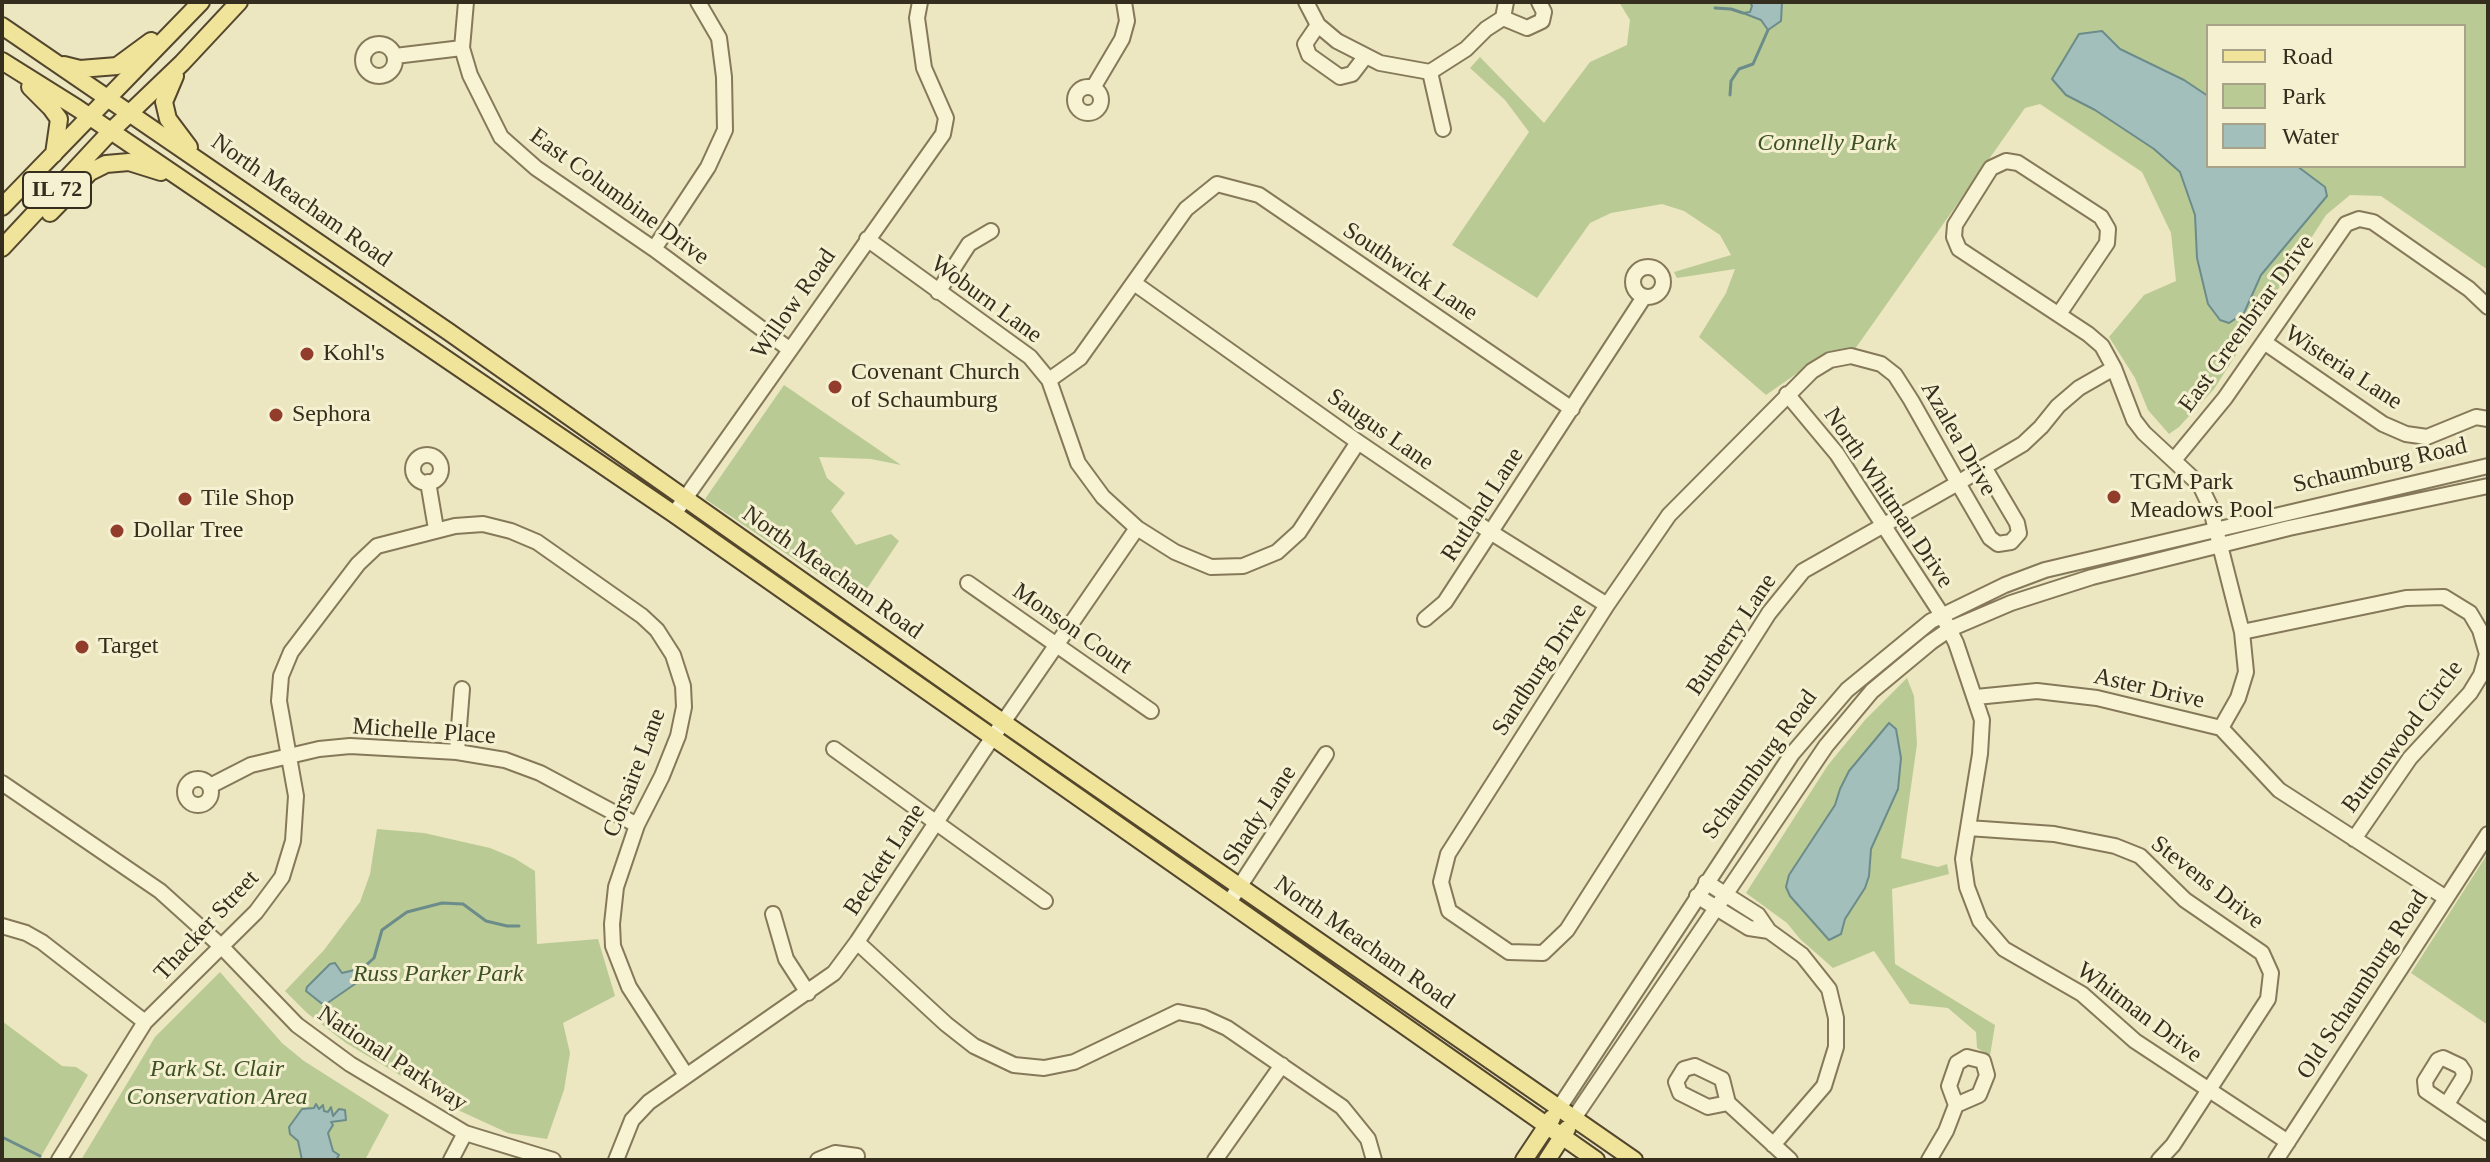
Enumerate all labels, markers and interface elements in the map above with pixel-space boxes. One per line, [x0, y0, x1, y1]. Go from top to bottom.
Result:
legend [2206, 24, 2466, 168]
text: Road [2282, 43, 2333, 69]
text: Park [2282, 83, 2326, 109]
street label: East Columbine Drive [524, 122, 714, 272]
text: Water [2282, 123, 2339, 149]
street label: North Meacham Road [205, 128, 397, 274]
park label: Connelly Park [1757, 130, 1897, 158]
road number: IL 72 [23, 172, 91, 208]
street label: Southwick Lane [1337, 216, 1483, 328]
street label: East Greenbriar Drive [2173, 230, 2321, 418]
street label: Willow Road [746, 243, 842, 365]
street label: Woburn Lane [925, 250, 1047, 350]
street label: Wisteria Lane [2279, 319, 2407, 417]
place label: Kohl's [323, 340, 385, 368]
marker: Kohl's [298, 345, 316, 363]
place label: Covenant Church of Schaumburg [851, 359, 1020, 415]
street label: Azalea Drive [1914, 377, 2002, 501]
marker: Covenant Church of Schaumburg [826, 378, 844, 396]
street label: Saugus Lane [1321, 383, 1439, 477]
place label: Sephora [292, 401, 371, 429]
street label: North Whitman Drive [1817, 402, 1959, 594]
marker: Sephora [267, 406, 285, 424]
street label: Schaumburg Road [2290, 432, 2470, 500]
street label: Rutland Lane [1436, 443, 1530, 567]
place label: TGM Park Meadows Pool [2130, 469, 2273, 525]
place label: Tile Shop [201, 485, 294, 513]
marker: TGM Park Meadows Pool [2105, 488, 2123, 506]
marker: Tile Shop [176, 490, 194, 508]
street label: North Meacham Road [736, 500, 928, 646]
place label: Dollar Tree [133, 517, 243, 545]
marker: Dollar Tree [108, 522, 126, 540]
street label: Burberry Lane [1681, 569, 1783, 701]
street label: Monson Court [1007, 577, 1137, 681]
street label: Sandburg Drive [1486, 598, 1594, 742]
place label: Target [98, 633, 159, 661]
marker: Target [73, 638, 91, 656]
street label: Buttonwood Circle [2336, 655, 2470, 819]
street label: Aster Drive [2091, 662, 2207, 716]
street label: Schaumburg Road [1696, 685, 1824, 845]
street label: Corsaire Lane [597, 705, 673, 841]
street label: Michelle Place [352, 713, 496, 751]
street label: Shady Lane [1217, 760, 1303, 872]
street label: Beckett Lane [838, 799, 932, 921]
street label: Stevens Drive [2145, 830, 2269, 936]
street label: Thacker Street [149, 865, 265, 987]
street label: North Meacham Road [1268, 870, 1460, 1016]
street label: Old Schaumburg Road [2291, 885, 2435, 1085]
street label: Whitman Drive [2070, 956, 2208, 1070]
park label: Russ Parker Park [353, 961, 523, 989]
street label: National Parkway [312, 1000, 472, 1118]
park label: Park St. Clair Conservation Area [126, 1056, 308, 1112]

